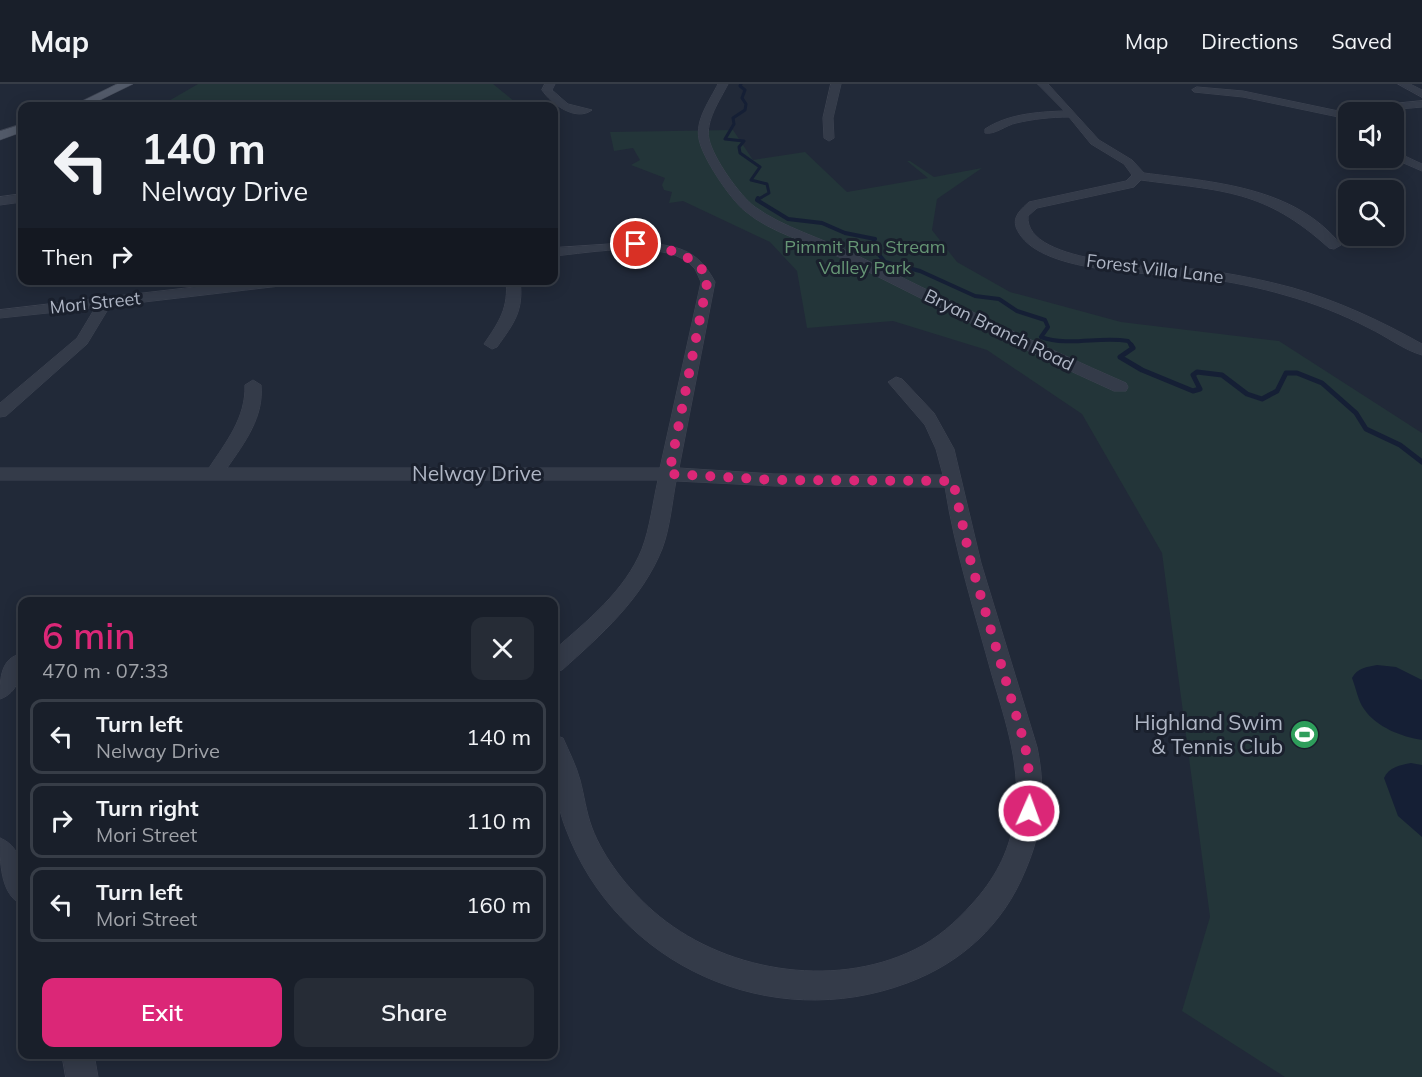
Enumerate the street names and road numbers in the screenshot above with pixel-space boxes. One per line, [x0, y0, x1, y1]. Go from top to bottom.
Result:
street label: Forest Villa Lane [1085, 249, 1225, 288]
street label: Bryan Branch Road [921, 283, 1078, 376]
street label: Mori Street [48, 286, 141, 319]
street label: Nelway Drive [412, 460, 542, 486]

